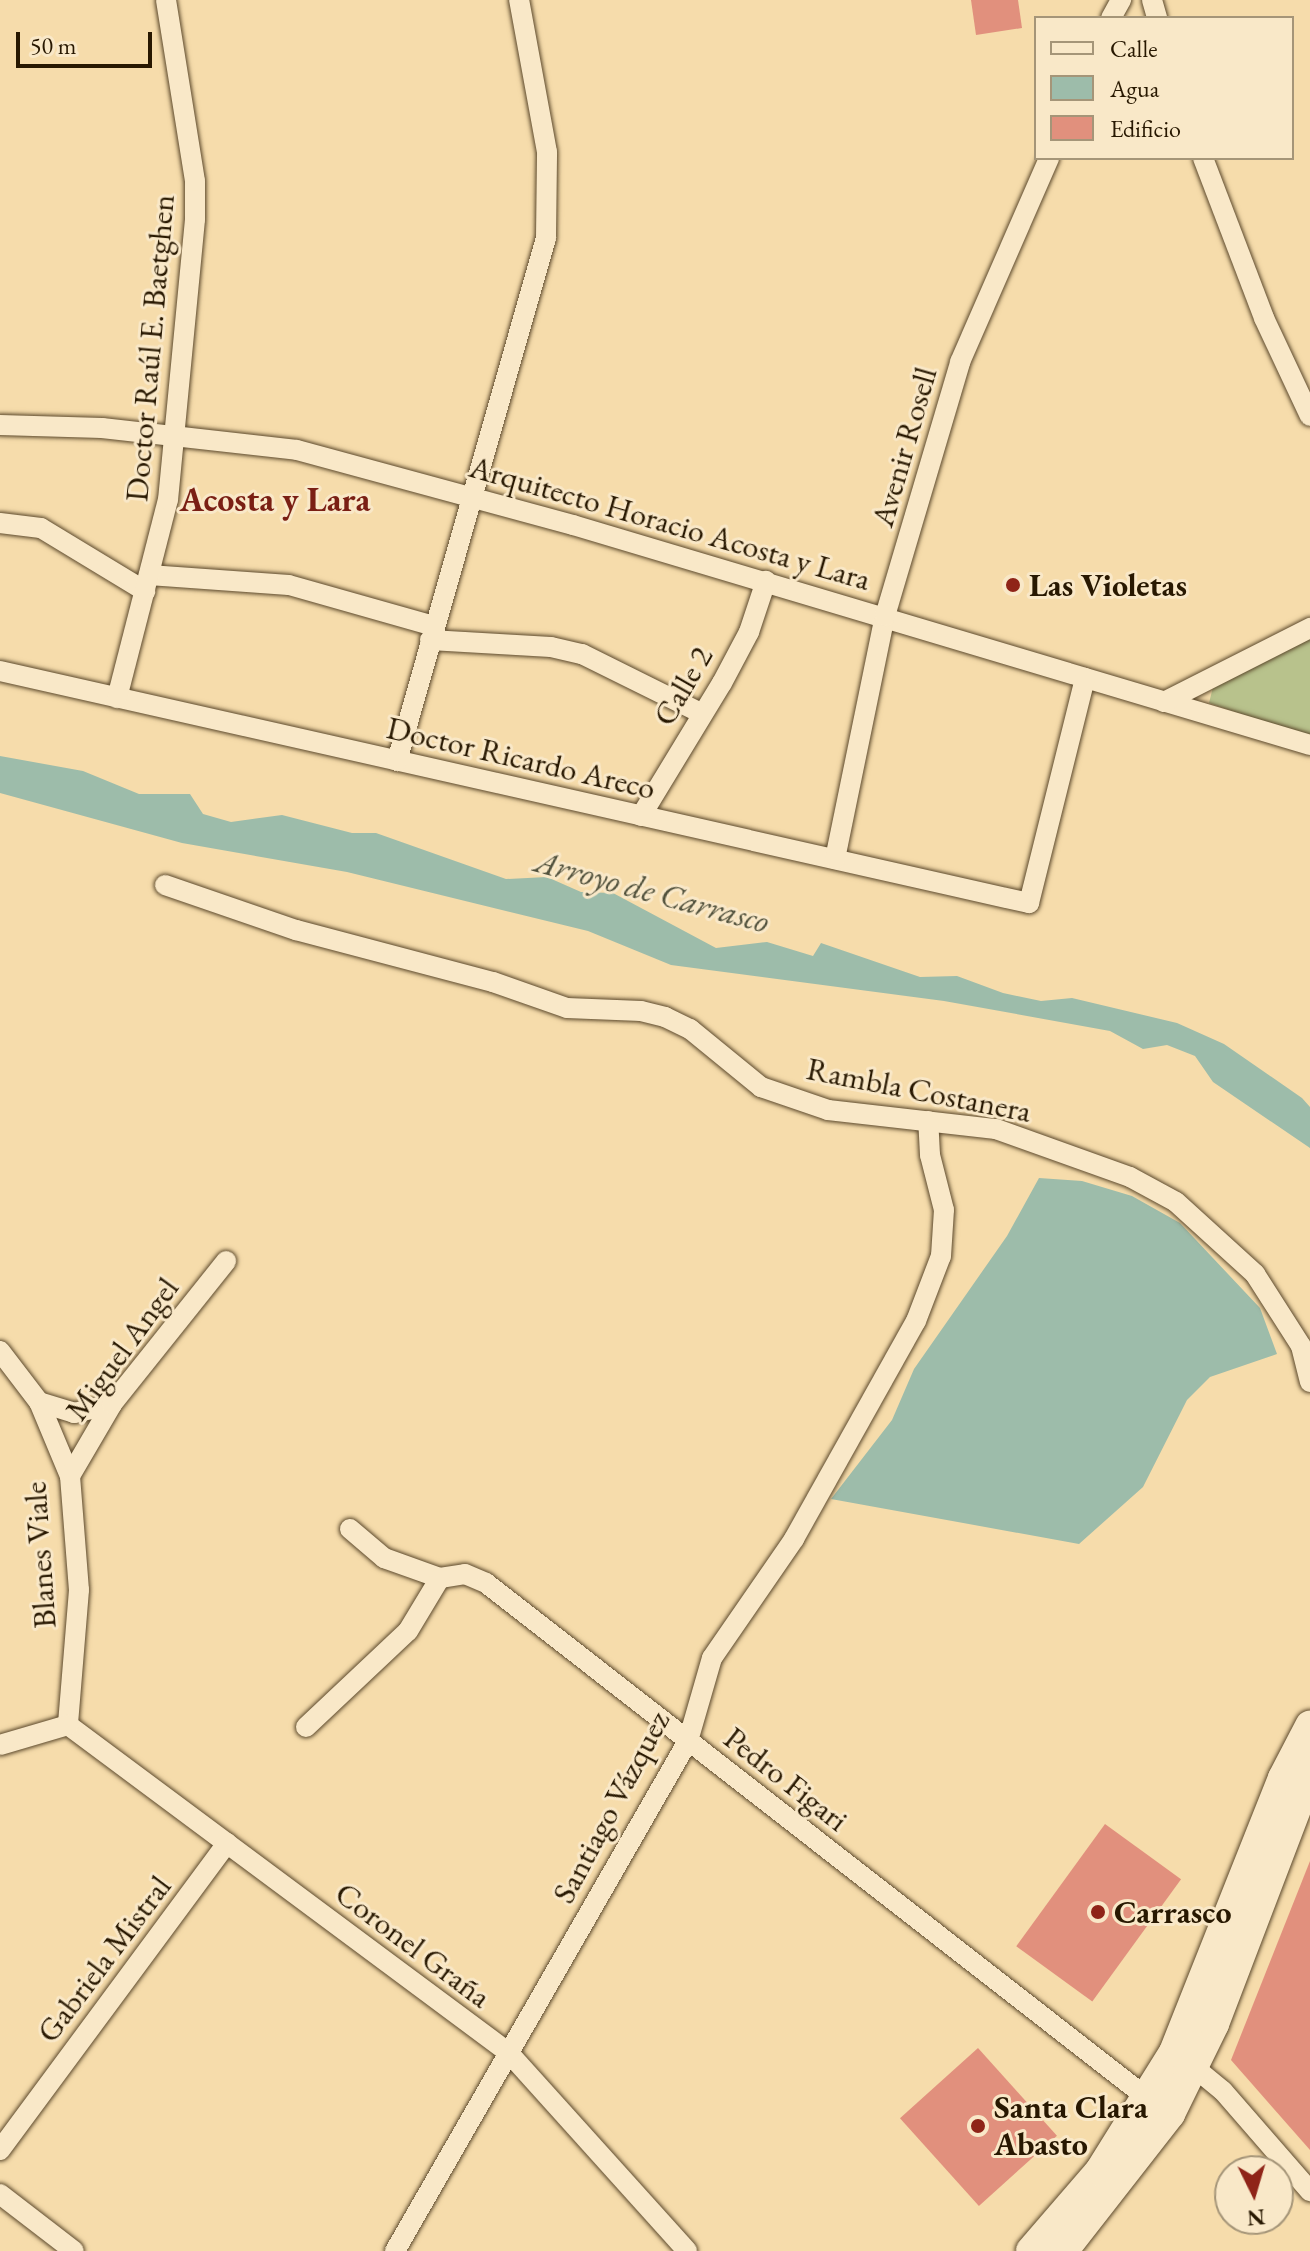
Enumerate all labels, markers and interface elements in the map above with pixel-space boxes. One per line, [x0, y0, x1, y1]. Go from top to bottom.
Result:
scale bar [20, 16, 156, 66]
legend [1034, 16, 1294, 160]
text: 50 m [30, 30, 77, 61]
text: Calle [1110, 33, 1158, 64]
text: Agua [1110, 73, 1159, 104]
text: Edificio [1110, 113, 1181, 144]
street label: Doctor Raúl E. Baetghen [117, 193, 183, 503]
street label: Avenir Rosell [863, 363, 945, 531]
street label: Arquitecto Horacio Acosta y Lara [465, 447, 875, 599]
district label: Acosta y Lara [179, 480, 371, 520]
place label: Las Violetas [1029, 566, 1187, 604]
marker: Las Violetas [1004, 576, 1022, 594]
street label: Calle 2 [645, 640, 721, 732]
street label: Doctor Ricardo Areco [383, 708, 659, 808]
water label: Arroyo de Carrasco [530, 840, 774, 942]
street label: Rambla Costanera [803, 1049, 1035, 1131]
street label: Miguel Angel [57, 1270, 187, 1428]
street label: Blanes Viale [16, 1480, 64, 1630]
street label: Santiago Vázquez [544, 1704, 678, 1910]
street label: Pedro Figari [716, 1719, 856, 1839]
street label: Gabriela Mistral [29, 1868, 179, 2050]
street label: Coronel Graña [328, 1874, 498, 2016]
place label: Carrasco [1114, 1893, 1231, 1931]
marker: Carrasco [1089, 1903, 1107, 1921]
place label: Santa Clara Abasto [994, 2089, 1148, 2164]
marker: Santa Clara Abasto [969, 2117, 987, 2135]
north arrow [1214, 2155, 1294, 2235]
text: N [1246, 2202, 1266, 2233]

